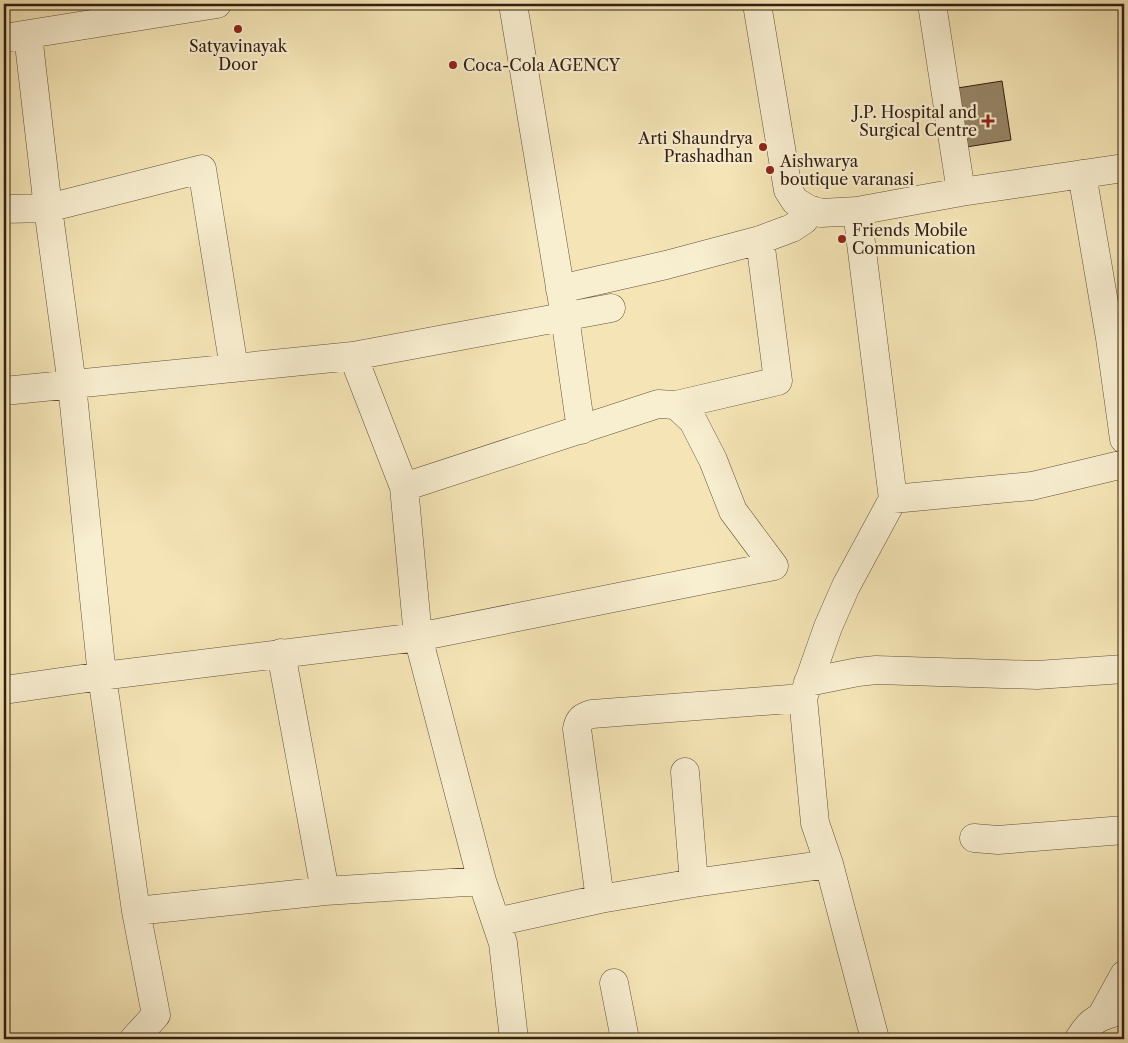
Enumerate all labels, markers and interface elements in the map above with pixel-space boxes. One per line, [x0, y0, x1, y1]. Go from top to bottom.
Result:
marker: Satyavinayak Door [232, 23, 244, 35]
place label: Satyavinayak Door [189, 36, 288, 74]
place label: Coca-Cola AGENCY [463, 55, 621, 75]
marker: Coca-Cola AGENCY [447, 59, 459, 71]
place label: J.P. Hospital and Surgical Centre [850, 102, 977, 140]
marker: J.P. Hospital and Surgical Centre [981, 114, 995, 128]
place label: Arti Shaundrya Prashadhan [637, 128, 754, 166]
marker: Arti Shaundrya Prashadhan [757, 141, 769, 153]
place label: Aishwarya boutique varanasi [779, 151, 914, 189]
marker: Aishwarya boutique varanasi [764, 164, 776, 176]
place label: Friends Mobile Communication [852, 220, 976, 258]
marker: Friends Mobile Communication [836, 233, 848, 245]

